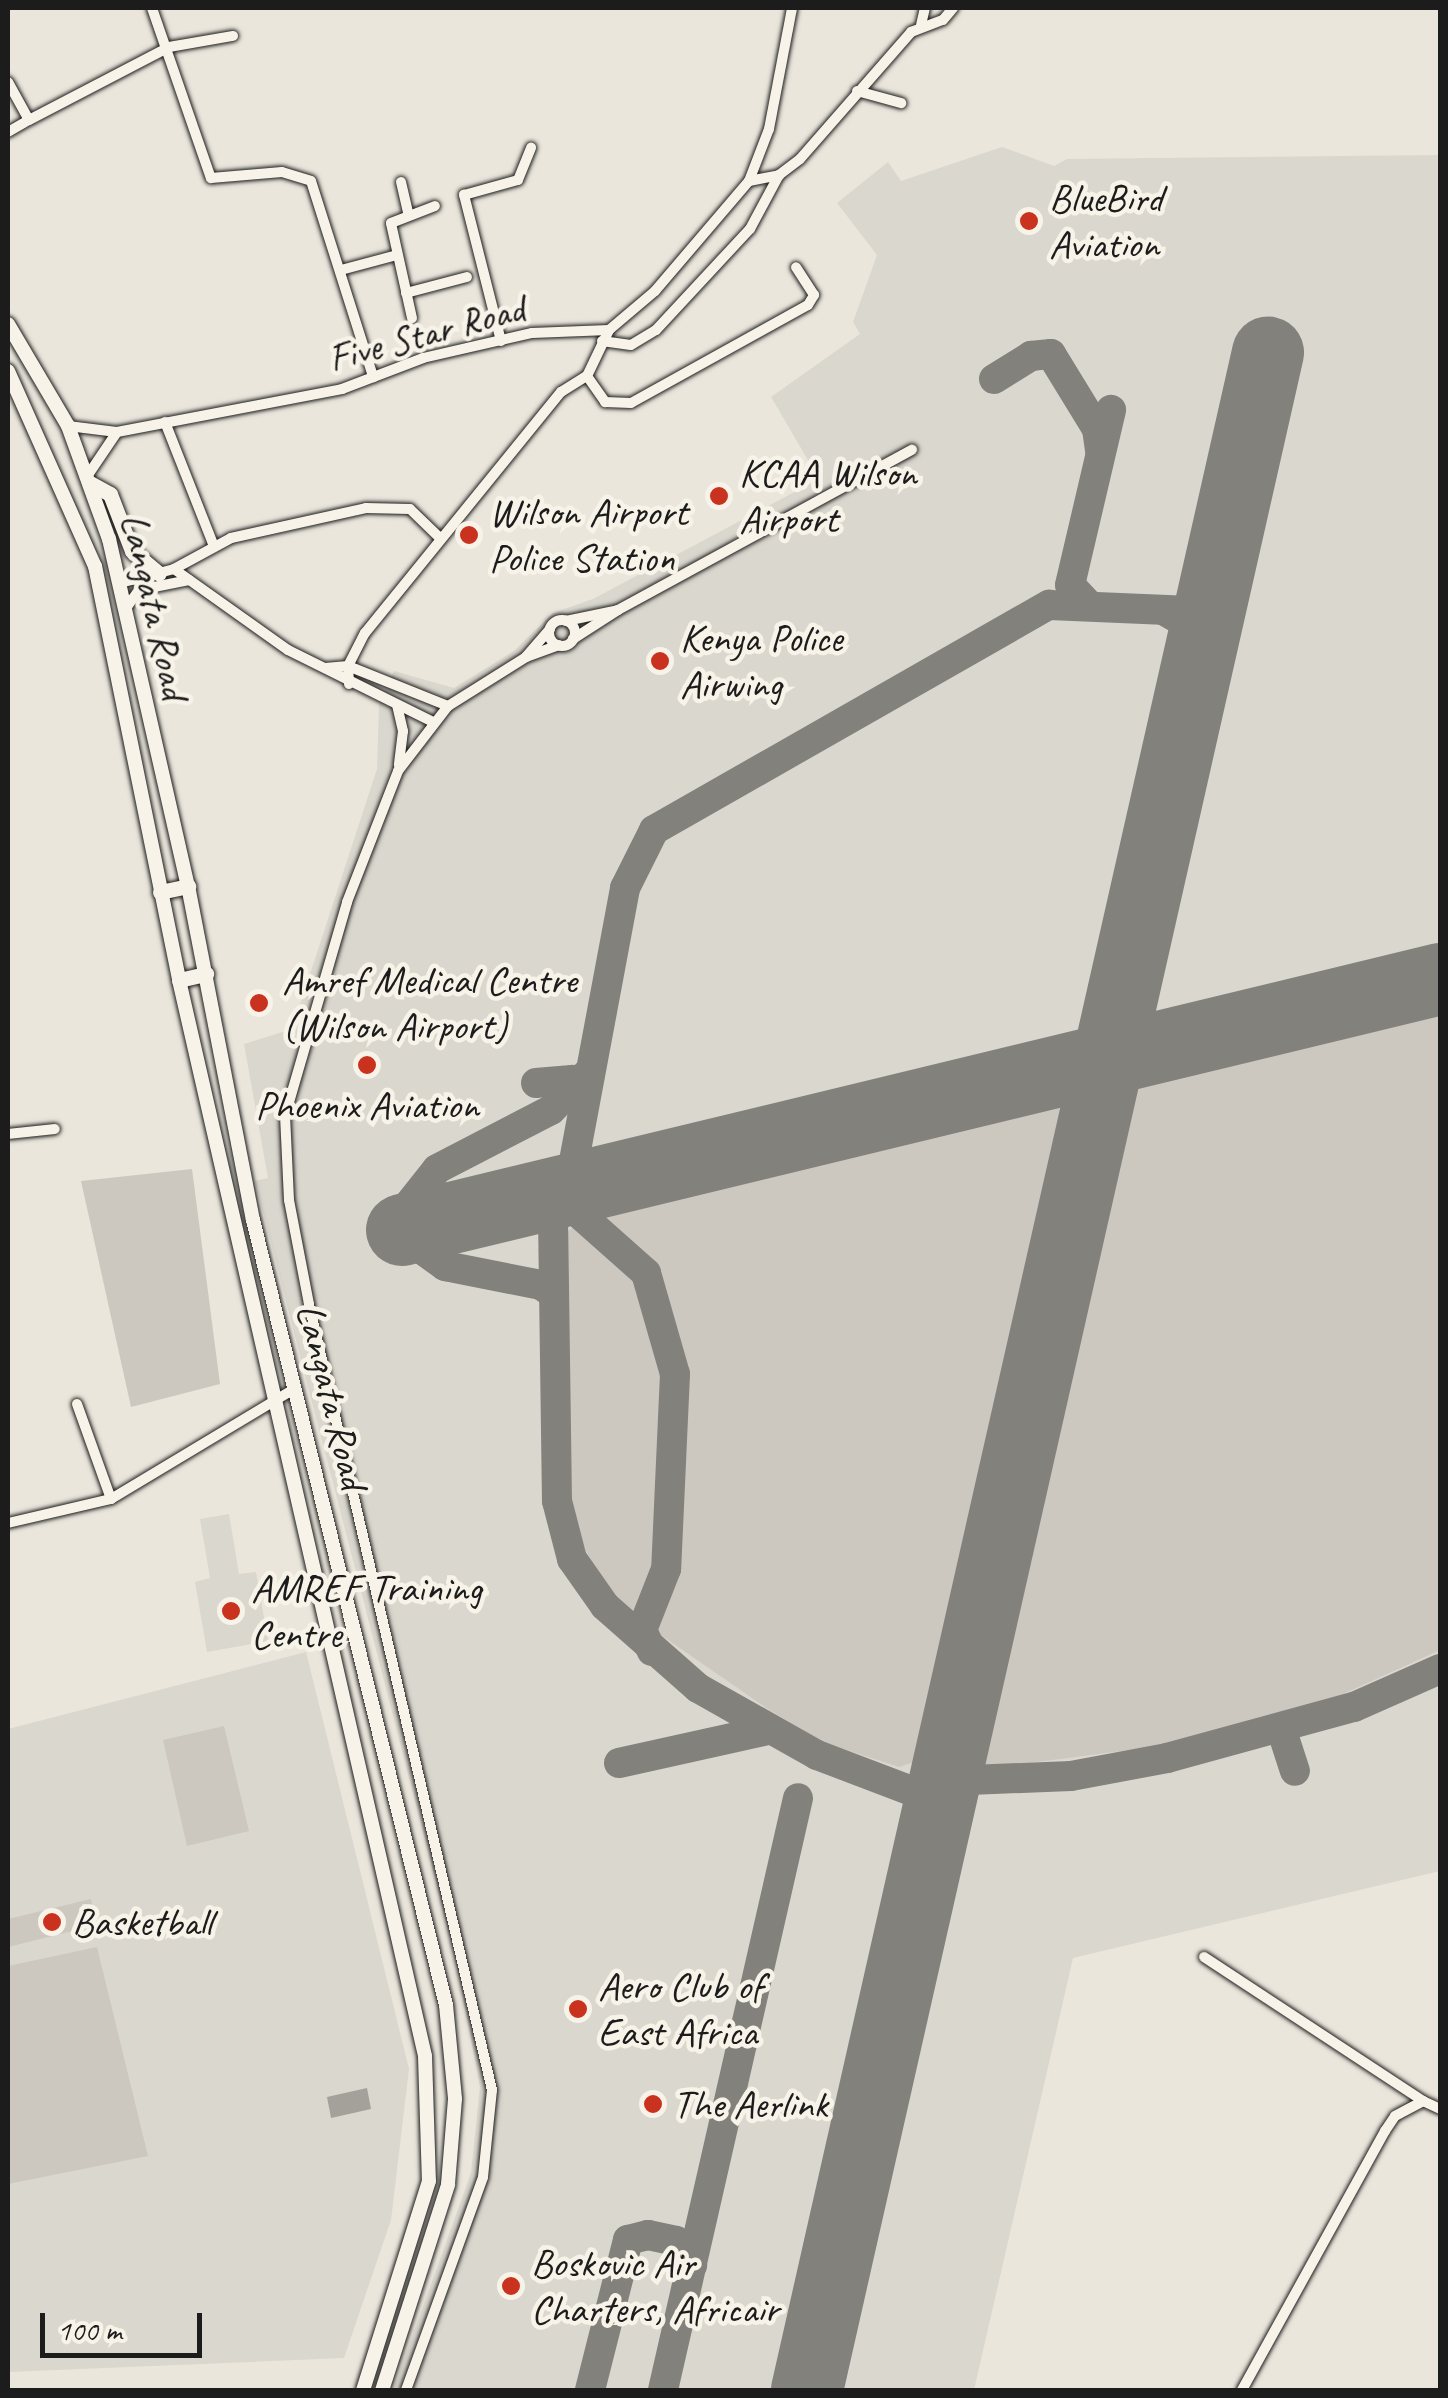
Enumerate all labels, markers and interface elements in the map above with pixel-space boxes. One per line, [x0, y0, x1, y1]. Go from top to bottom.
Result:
place label: BlueBird Aviation [1049, 174, 1163, 268]
marker: BlueBird Aviation [1018, 210, 1040, 232]
street label: Five Star Road [321, 283, 531, 383]
place label: KCAA Wilson Airport [739, 449, 918, 543]
marker: KCAA Wilson Airport [708, 485, 730, 507]
place label: Wilson Airport Police Station [489, 488, 688, 582]
street label: Langata Road [110, 509, 200, 703]
marker: Wilson Airport Police Station [458, 524, 480, 546]
place label: Kenya Police Airwing [680, 614, 841, 708]
marker: Kenya Police Airwing [649, 650, 671, 672]
place label: Amref Medical Centre (Wilson Airport) [282, 956, 576, 1050]
marker: Amref Medical Centre (Wilson Airport) [246, 990, 272, 1016]
marker: Phoenix Aviation [356, 1054, 378, 1076]
place label: Phoenix Aviation [255, 1081, 479, 1129]
street label: Langata Road [286, 1298, 378, 1494]
place label: AMREF Training Centre [251, 1564, 482, 1658]
marker: AMREF Training Centre [220, 1600, 242, 1622]
place label: Basketball [72, 1898, 212, 1946]
marker: Basketball [41, 1911, 63, 1933]
place label: Aero Club of East Africa [598, 1962, 763, 2056]
marker: Aero Club of East Africa [567, 1998, 589, 2020]
place label: The Aerlink [673, 2080, 828, 2128]
marker: The Aerlink [642, 2093, 664, 2115]
place label: Boskovic Air Charters, Africair [531, 2239, 779, 2333]
marker: Boskovic Air Charters, Africair [500, 2275, 522, 2297]
scale bar [45, 2293, 208, 2355]
text: 100 m [57, 2311, 122, 2349]

